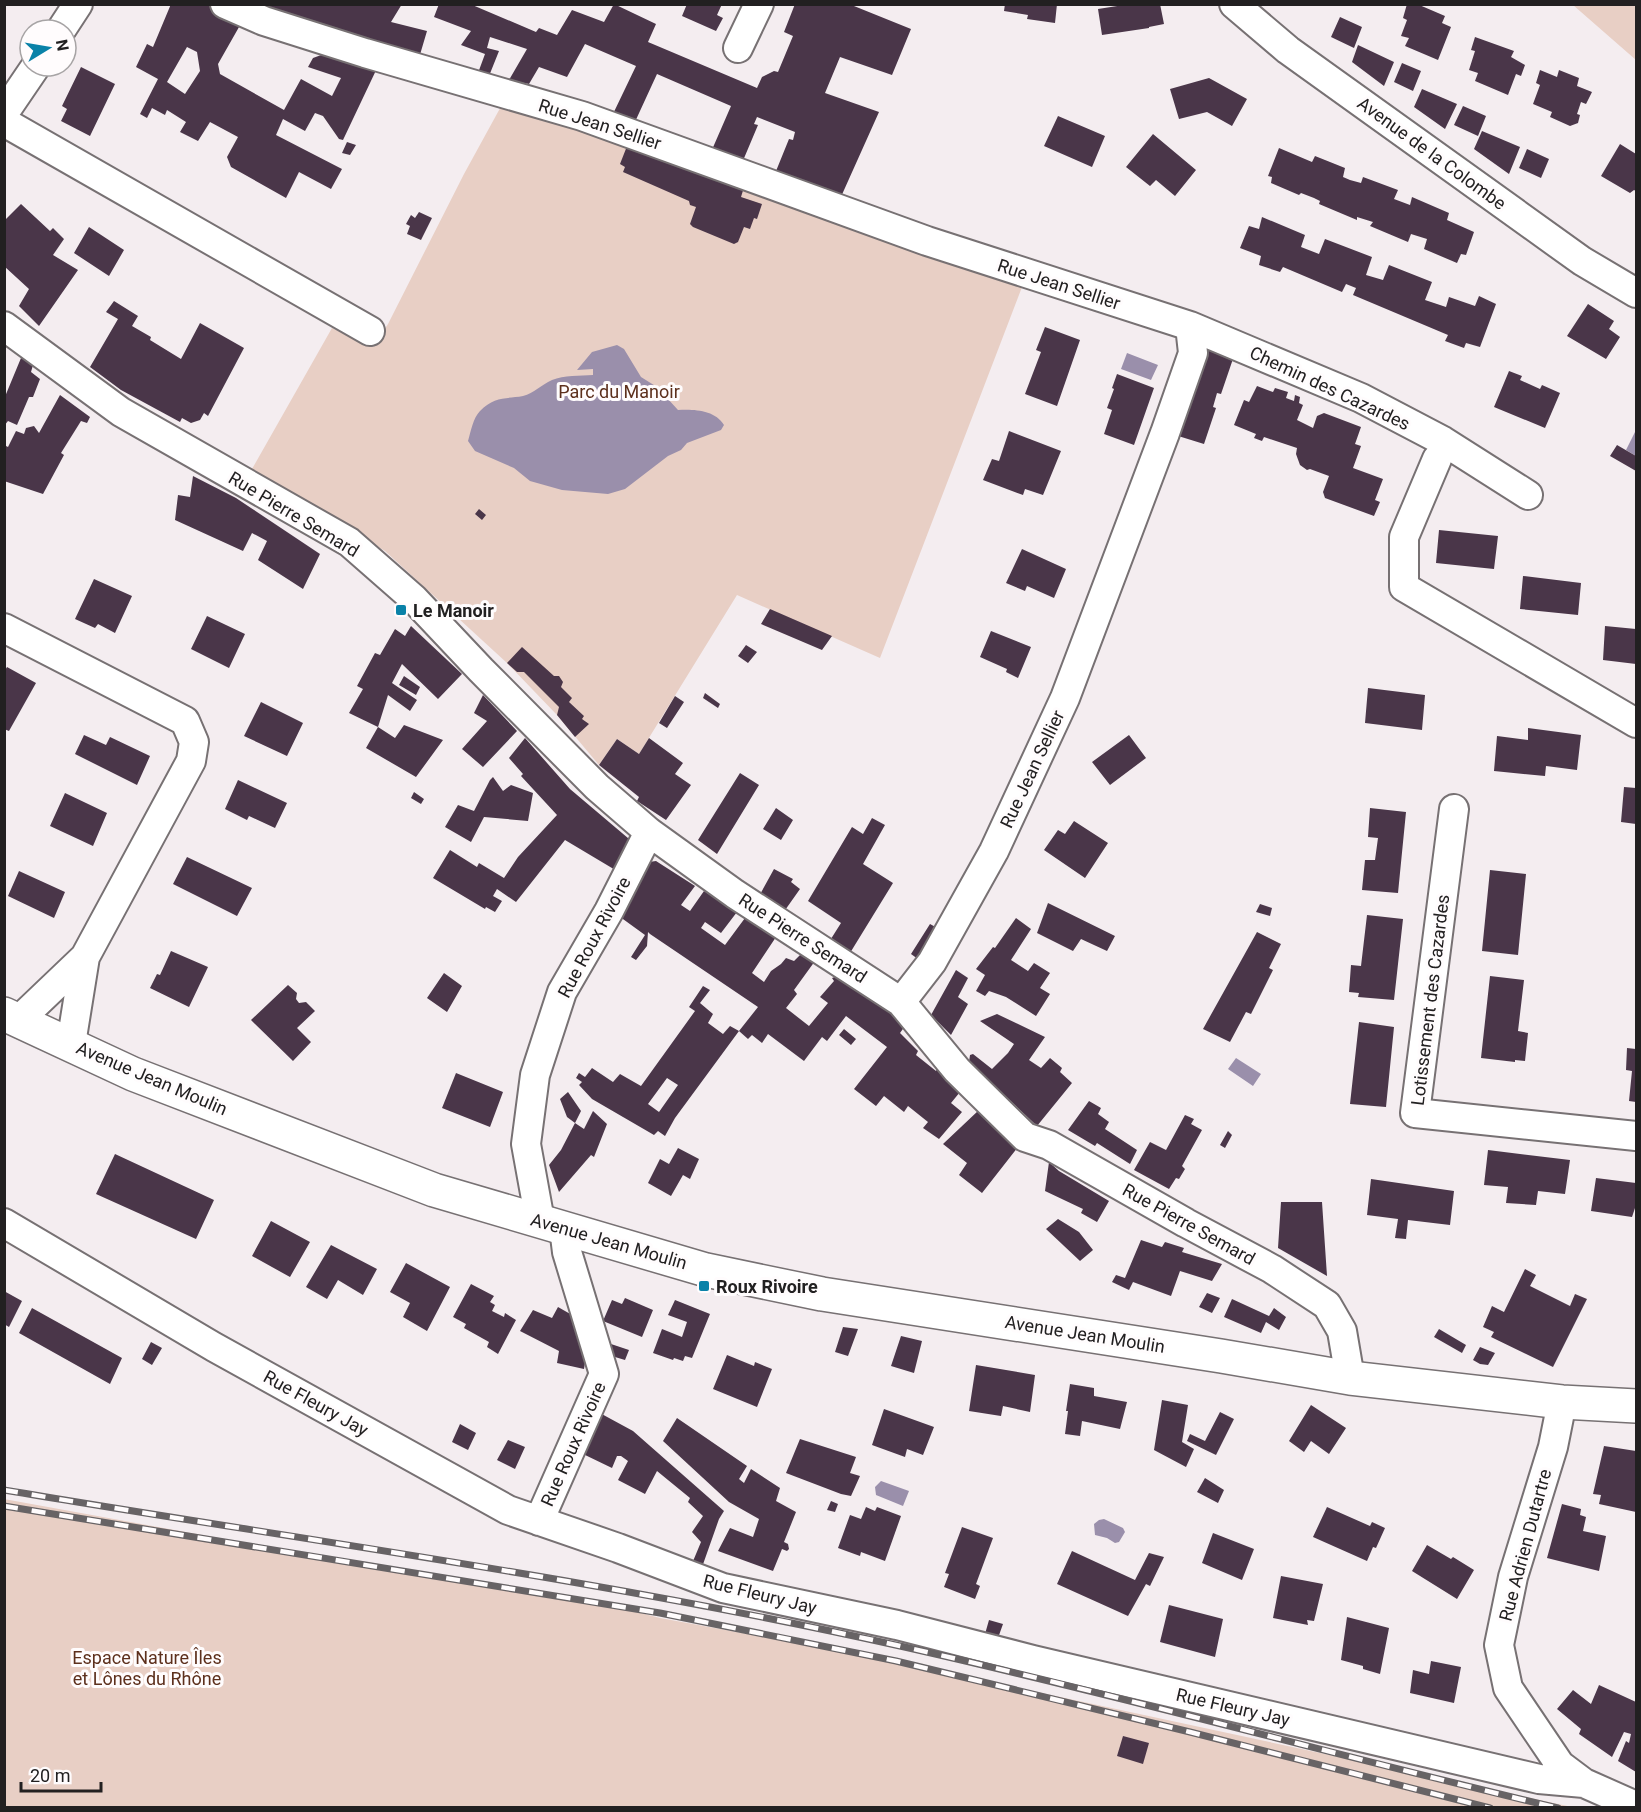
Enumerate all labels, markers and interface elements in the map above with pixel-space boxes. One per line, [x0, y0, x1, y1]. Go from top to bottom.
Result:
north arrow [18, 18, 78, 78]
text: N [52, 38, 73, 53]
street label: Avenue de la Colombe [1354, 92, 1510, 214]
street label: Rue Jean Sellier [536, 94, 664, 154]
street label: Rue Jean Sellier [995, 254, 1123, 314]
street label: Chemin des Cazardes [1247, 342, 1413, 434]
park label: Parc du Manoir [558, 381, 680, 402]
street label: Rue Pierre Semard [225, 467, 363, 561]
place label: Le Manoir [413, 600, 494, 621]
marker: Le Manoir [394, 603, 408, 617]
street label: Rue Jean Sellier [995, 707, 1069, 831]
street label: Rue Roux Rivoire [553, 873, 635, 1001]
street label: Rue Pierre Semard [735, 889, 871, 987]
street label: Lotissement des Cazardes [1407, 893, 1453, 1107]
street label: Avenue Jean Moulin [74, 1037, 230, 1119]
street label: Rue Pierre Semard [1119, 1179, 1259, 1269]
street label: Avenue Jean Moulin [528, 1209, 690, 1273]
place label: Roux Rivoire [716, 1276, 818, 1297]
marker: Roux Rivoire [697, 1279, 711, 1293]
street label: Avenue Jean Moulin [1004, 1311, 1166, 1357]
street label: Rue Fleury Jay [260, 1366, 372, 1441]
street label: Rue Roux Rivoire [536, 1379, 610, 1509]
street label: Rue Adrien Dutartre [1495, 1467, 1555, 1623]
street label: Rue Fleury Jay [701, 1570, 819, 1618]
park label: Espace Nature Îles et Lônes du Rhône [72, 1647, 222, 1689]
street label: Rue Fleury Jay [1174, 1684, 1292, 1730]
scale bar [21, 1755, 100, 1793]
text: 20 m [30, 1765, 70, 1786]

